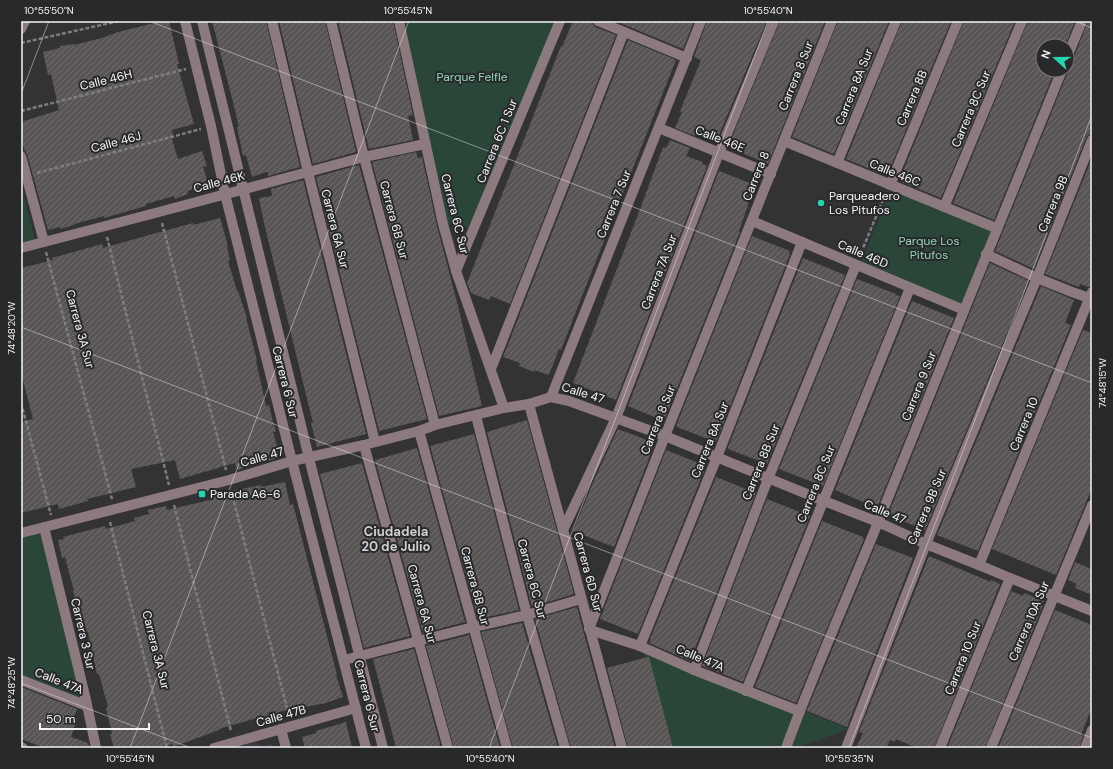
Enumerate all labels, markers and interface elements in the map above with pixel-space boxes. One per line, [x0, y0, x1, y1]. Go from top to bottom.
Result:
text: 10°55'50"N [24, 4, 74, 17]
text: 10°55'45"N [384, 4, 432, 17]
text: 10°55'40"N [743, 4, 793, 17]
street label: Carrera 8 Sur [775, 38, 817, 113]
north arrow [1035, 38, 1075, 78]
street label: Carrera 8A Sur [831, 46, 877, 128]
text: N [1038, 48, 1054, 61]
street label: Calle 46H [78, 66, 134, 94]
street label: Carrera 8B [893, 68, 931, 128]
street label: Carrera 8C Sur [948, 68, 995, 150]
park label: Parque Felfle [436, 69, 508, 85]
street label: Carrera 6C 1 Sur [473, 96, 521, 185]
street label: Calle 46E [693, 122, 747, 156]
street label: Calle 46J [89, 128, 143, 156]
street label: Carrera 8 [739, 149, 773, 203]
street label: Calle 46C [867, 155, 923, 191]
street label: Carrera 7 Sur [593, 167, 635, 241]
street label: Calle 46K [192, 168, 246, 196]
street label: Carrera 6C Sur [437, 172, 473, 256]
street label: Carrera 9B [1034, 173, 1072, 235]
street label: Carrera 6B Sur [376, 179, 412, 262]
street label: Carrera 6A Sur [317, 188, 353, 271]
place label: Parqueadero Los Pitufos [829, 188, 900, 218]
marker: Parqueadero Los Pitufos [816, 198, 826, 208]
street label: Carrera 7A Sur [637, 231, 681, 312]
park label: Parque Los Pitufos [898, 233, 960, 263]
street label: Calle 46D [835, 236, 891, 272]
street label: Carrera 3A Sur [62, 288, 98, 371]
text: 74°48'20"W [5, 301, 18, 355]
street label: Carrera 6 Sur [268, 344, 302, 420]
street label: Carrera 9 Sur [898, 348, 940, 423]
text: 74°48'15"W [1096, 358, 1109, 408]
street label: Calle 47 [560, 379, 606, 407]
street label: Carrera 8 Sur [637, 382, 679, 457]
street label: Carrera 10 [1006, 395, 1042, 453]
street label: Carrera 8A Sur [687, 399, 733, 481]
street label: Carrera 8B Sur [738, 421, 784, 502]
street label: Carrera 8C Sur [793, 442, 839, 525]
street label: Calle 47 [239, 443, 285, 471]
street label: Carrera 9B Sur [904, 466, 950, 547]
place label: Parada A6-6 [210, 486, 281, 502]
marker: Parada A6-6 [197, 489, 207, 499]
street label: Calle 47 [862, 496, 908, 528]
district label: Ciudadela 20 de Julio [361, 523, 431, 555]
street label: Carrera 6D Sur [570, 530, 606, 614]
street label: Carrera 6C Sur [514, 537, 551, 621]
street label: Carrera 6B Sur [457, 545, 493, 628]
street label: Carrera 6A Sur [404, 563, 440, 646]
street label: Carrera 10A Sur [1005, 578, 1053, 664]
street label: Carrera 3 Sur [67, 596, 99, 672]
street label: Carrera 3A Sur [138, 609, 174, 692]
street label: Carrera 10 Sur [941, 618, 985, 697]
street label: Calle 47A [673, 641, 727, 675]
text: 74°48'25"W [5, 657, 18, 709]
street label: Carrera 6 Sur [350, 658, 384, 734]
street label: Calle 47A [32, 664, 86, 698]
street label: Calle 47B [254, 701, 308, 731]
scale bar [40, 705, 149, 731]
text: 50 m [46, 711, 75, 727]
text: 10°55'45"N [106, 752, 154, 765]
text: 10°55'40"N [465, 752, 515, 765]
text: 10°55'35"N [825, 752, 873, 765]

